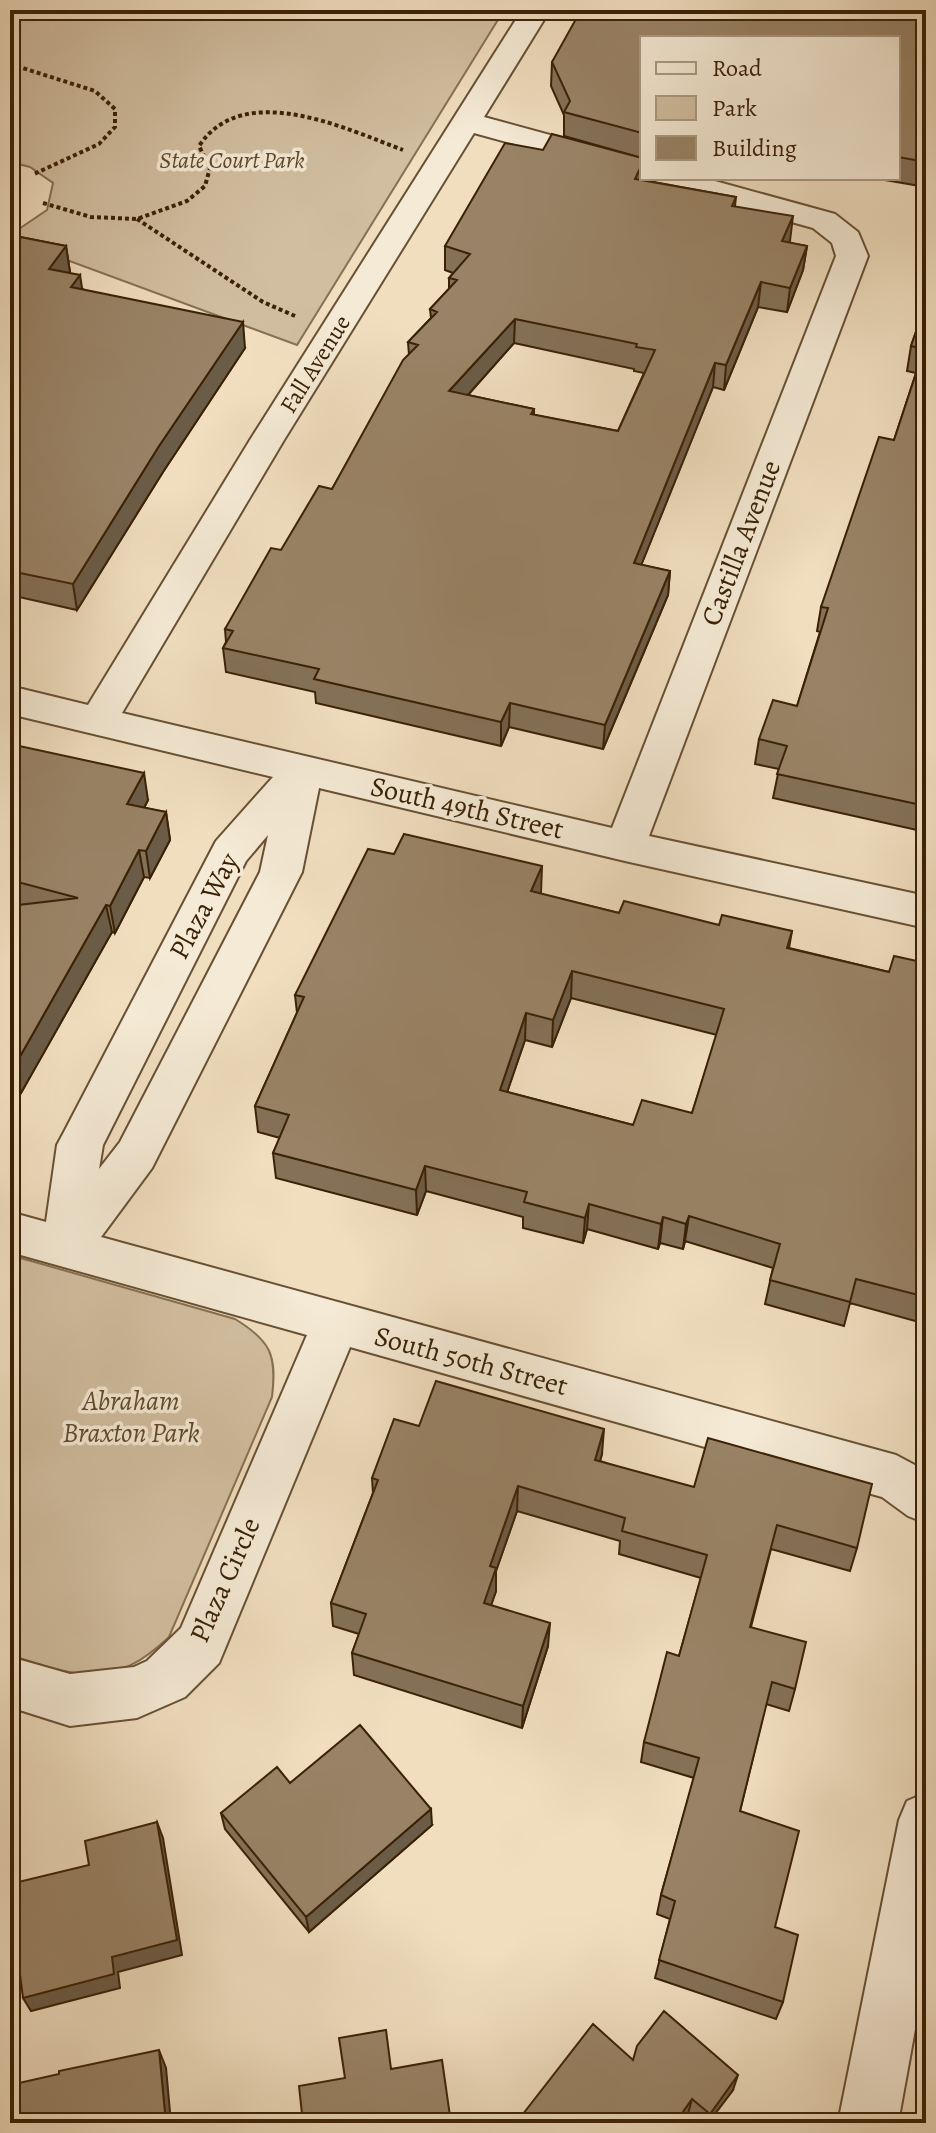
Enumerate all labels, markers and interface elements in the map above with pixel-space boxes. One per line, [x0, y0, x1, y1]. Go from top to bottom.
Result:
legend [640, 36, 900, 180]
text: Road [712, 52, 762, 84]
text: Park [712, 92, 757, 124]
text: Building [712, 132, 797, 164]
park label: State Court Park [159, 144, 305, 176]
street label: Fall Avenue [272, 309, 358, 419]
street label: Castilla Avenue [692, 455, 790, 631]
street label: South 49th Street [367, 767, 567, 849]
street label: Plaza Way [160, 846, 248, 966]
street label: South 50th Street [370, 1317, 572, 1405]
park label: Abraham Braxton Park [62, 1382, 200, 1452]
street label: Plaza Circle [181, 1511, 269, 1649]

